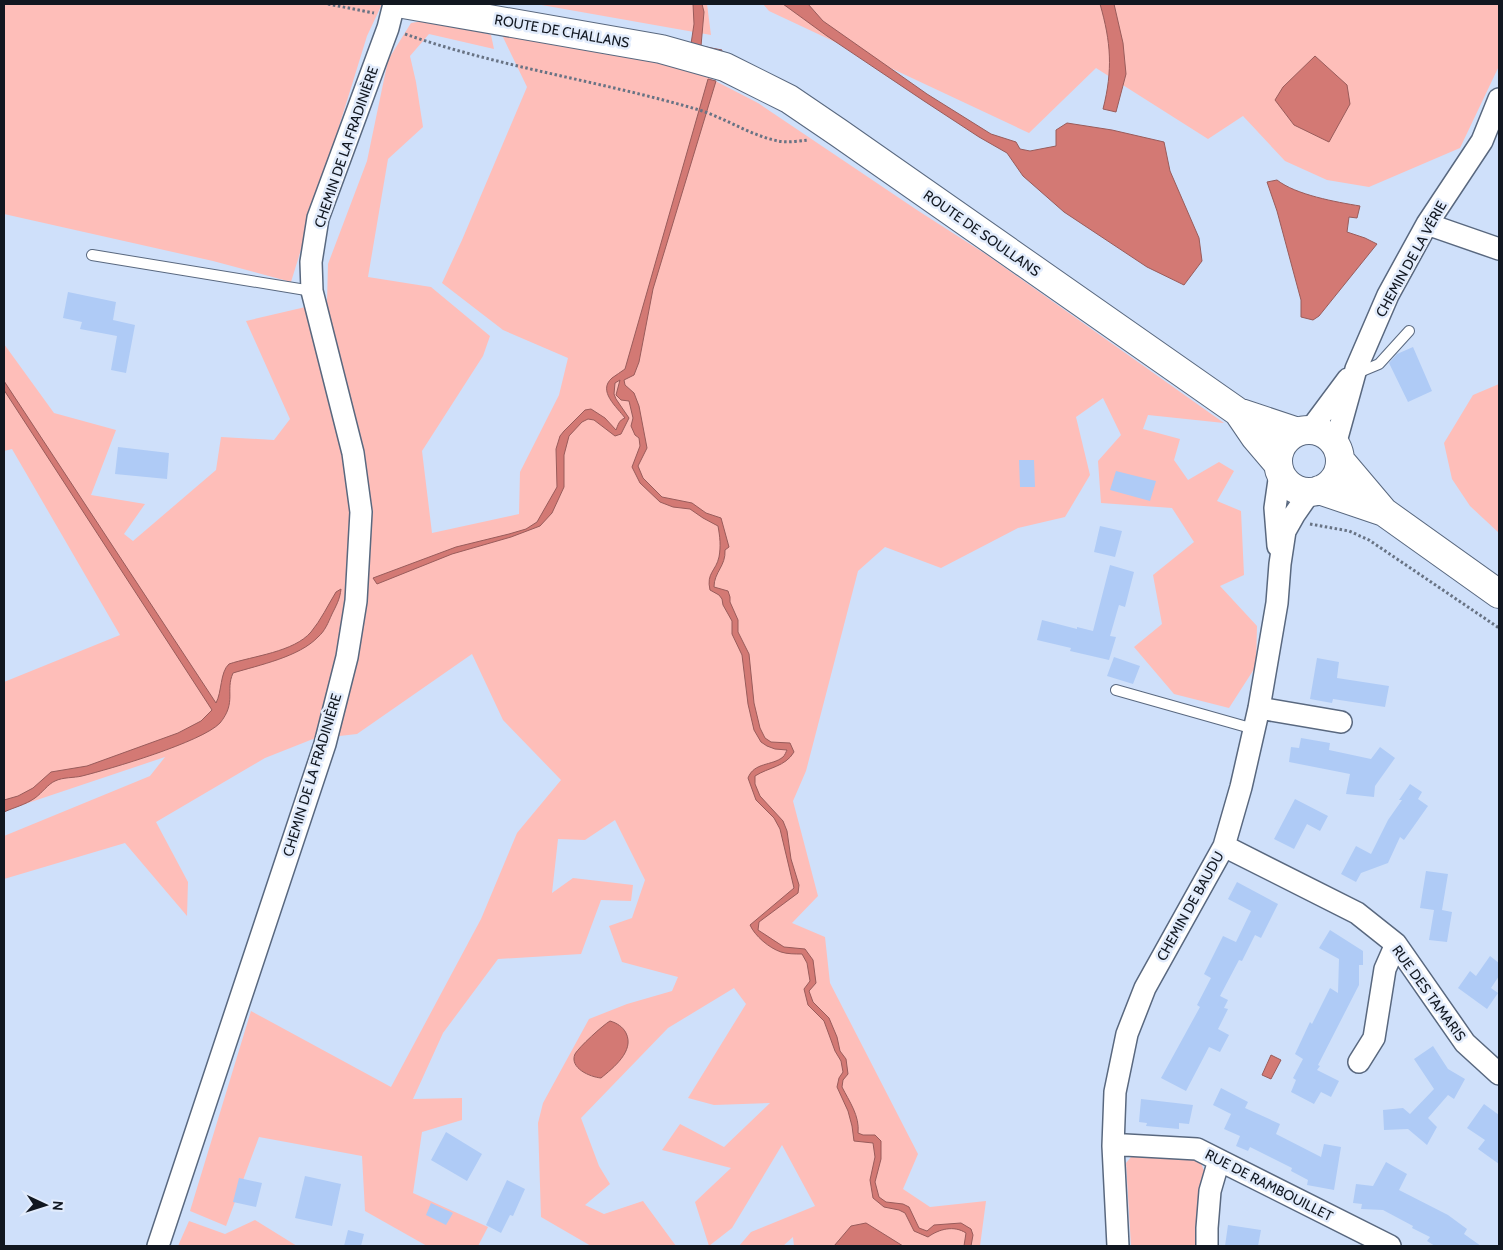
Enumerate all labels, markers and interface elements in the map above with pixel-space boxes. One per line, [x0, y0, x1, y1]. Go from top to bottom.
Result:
street label: ROUTE DE CHALLANS [493, 10, 631, 52]
street label: CHEMIN DE LA FRADINIÈRE [310, 64, 382, 230]
street label: ROUTE DE SOULLANS [920, 186, 1044, 280]
street label: CHEMIN DE LA VÉRIE [1372, 198, 1451, 320]
street label: CHEMIN DE LA FRADINIÈRE [279, 691, 345, 859]
street label: CHEMIN DE BAUDU [1152, 848, 1228, 964]
street label: RUE DES TAMARIS [1388, 941, 1470, 1045]
street label: RUE DE RAMBOUILLET [1202, 1145, 1336, 1225]
north arrow [20, 1180, 70, 1230]
text: N [49, 1200, 67, 1211]

